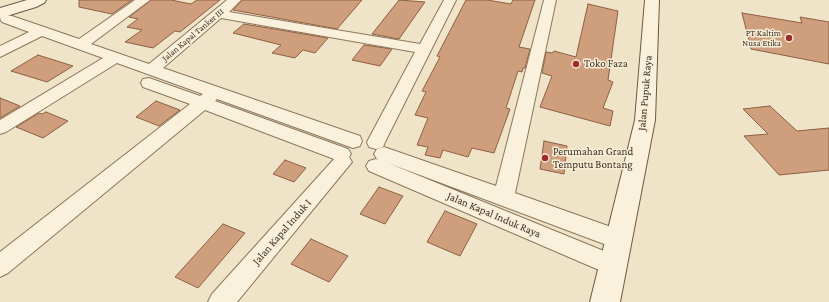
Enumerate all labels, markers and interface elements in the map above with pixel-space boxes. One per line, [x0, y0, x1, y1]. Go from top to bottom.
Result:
street label: Jalan Kapal Tanker III [160, 6, 226, 64]
place label: PT Kaltim Nusa Etika [742, 28, 781, 49]
marker: PT Kaltim Nusa Etika [784, 33, 794, 43]
street label: Jalan Pupuk Raya [635, 55, 655, 131]
place label: Toko Faza [584, 57, 628, 71]
marker: Toko Faza [571, 59, 581, 69]
place label: Perumahan Grand Temputu Bontang [553, 145, 633, 171]
marker: Perumahan Grand Temputu Bontang [540, 153, 550, 163]
street label: Jalan Kapal Induk Raya [445, 189, 543, 241]
street label: Jalan Kapal Induk I [250, 196, 314, 268]

